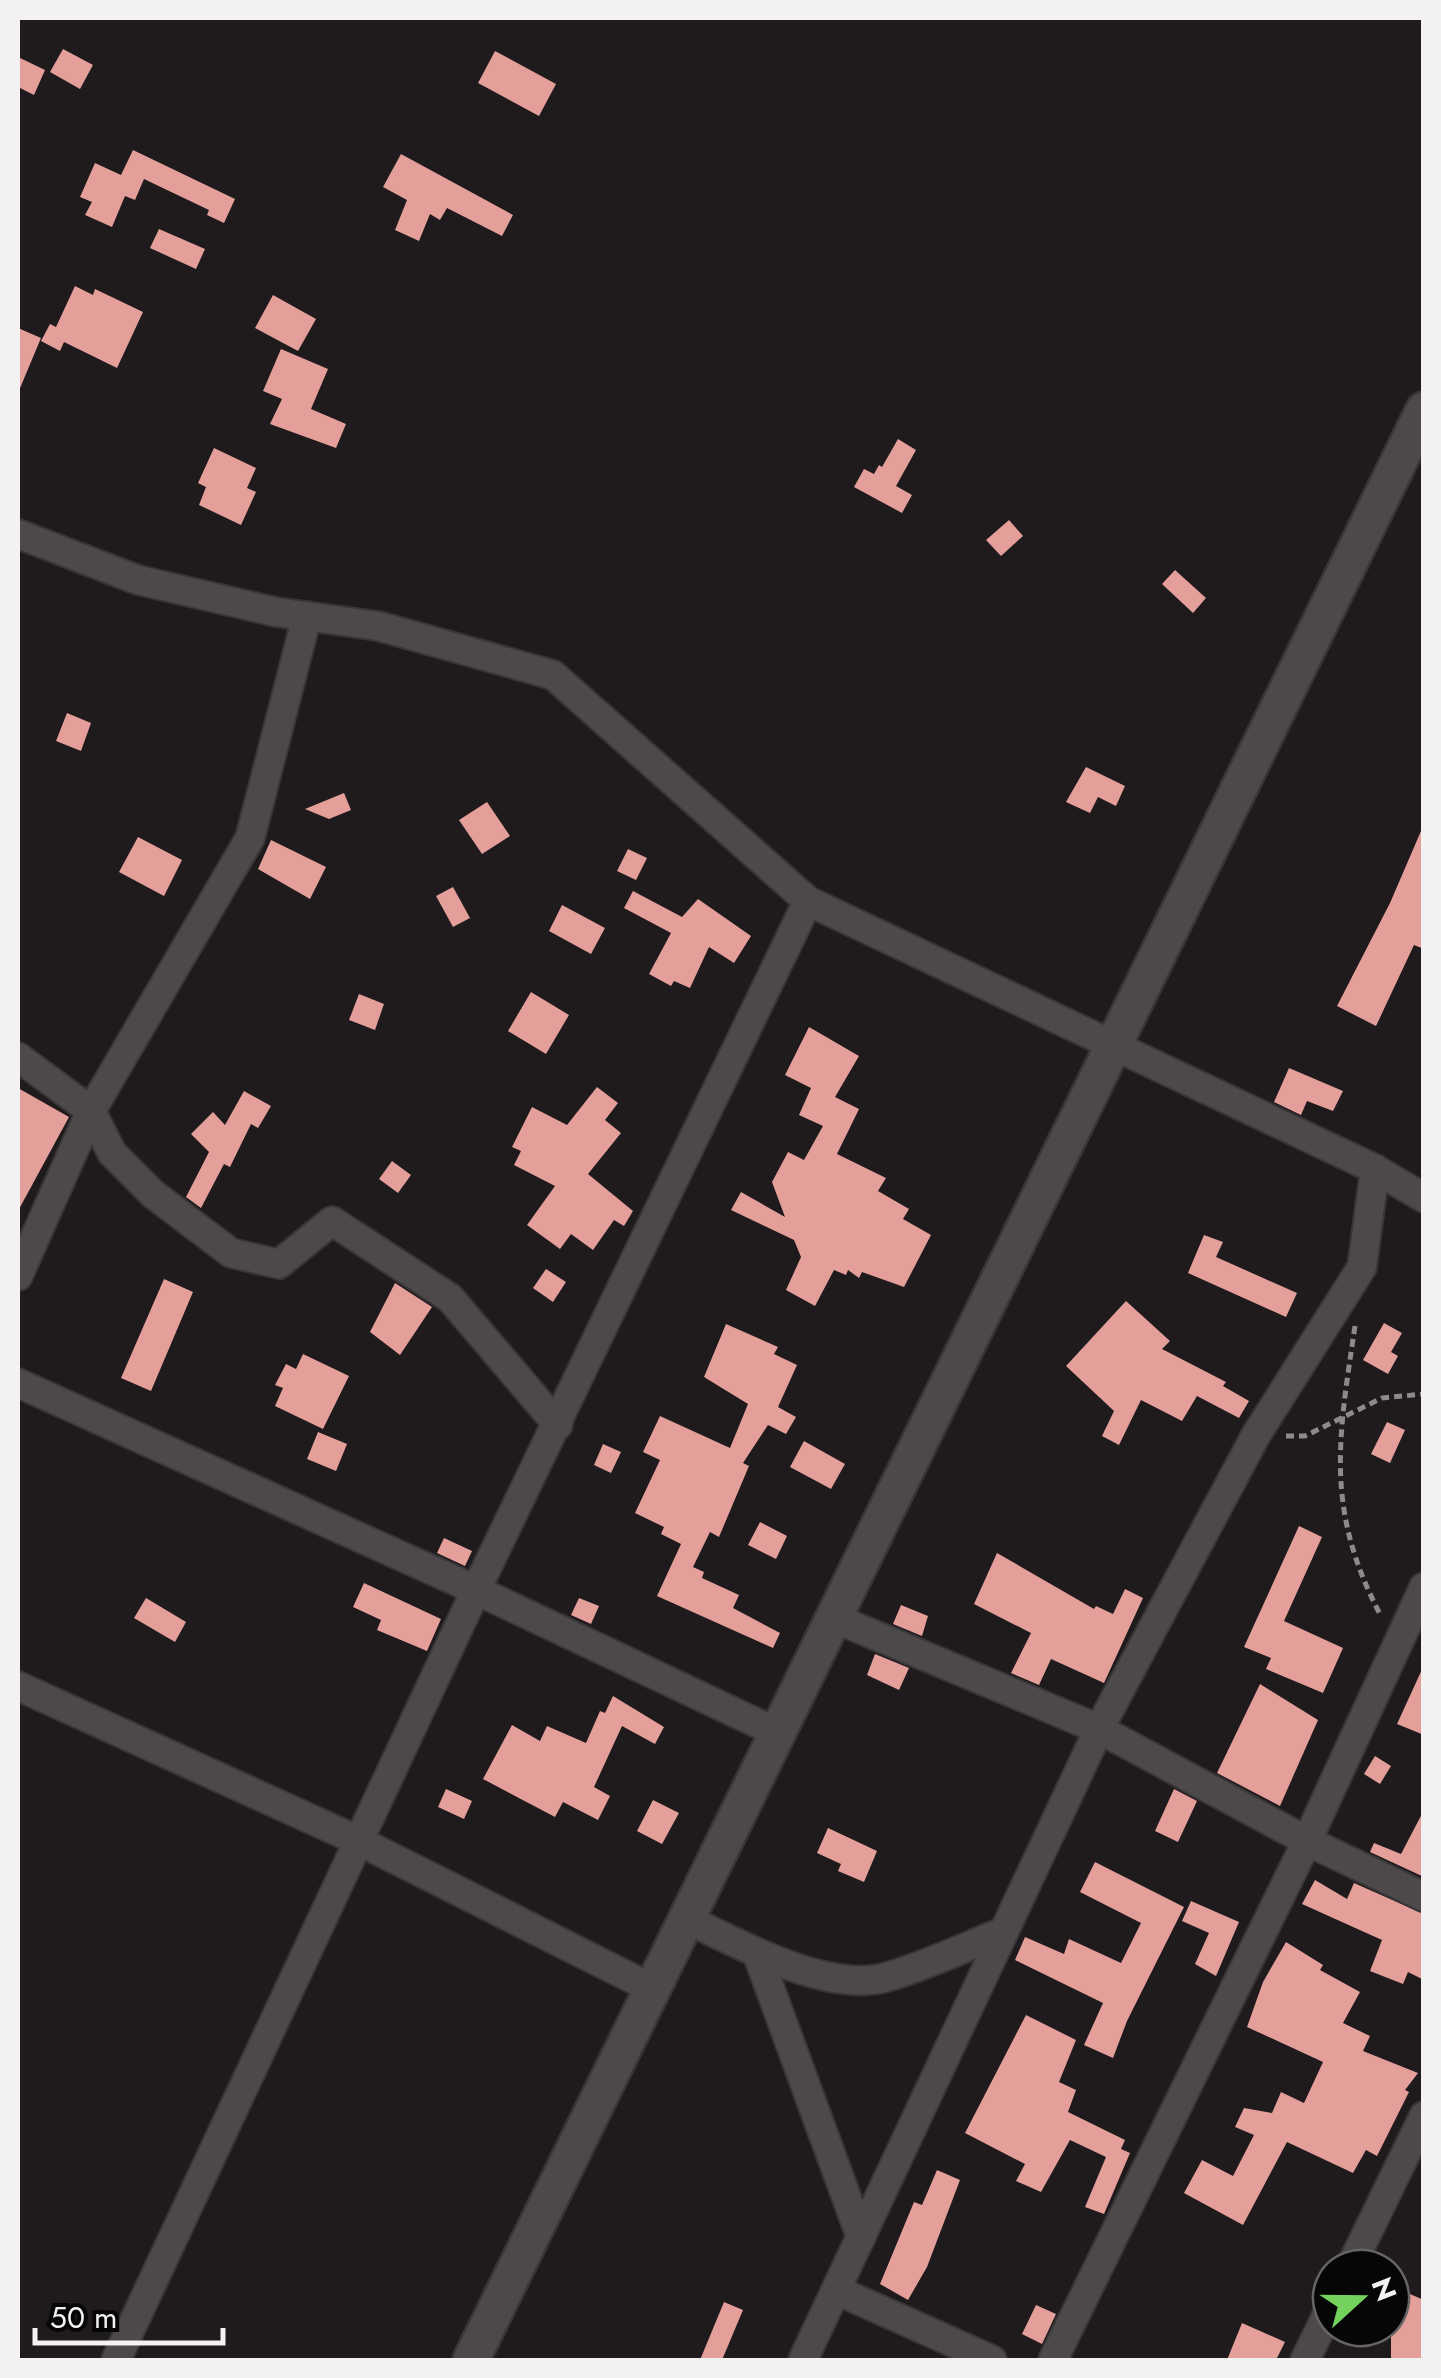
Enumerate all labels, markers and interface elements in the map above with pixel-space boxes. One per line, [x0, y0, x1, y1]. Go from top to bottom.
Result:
north arrow [1311, 2248, 1411, 2348]
text: N [1361, 2271, 1407, 2307]
scale bar [35, 2283, 222, 2345]
text: 50 m [50, 2296, 117, 2339]

